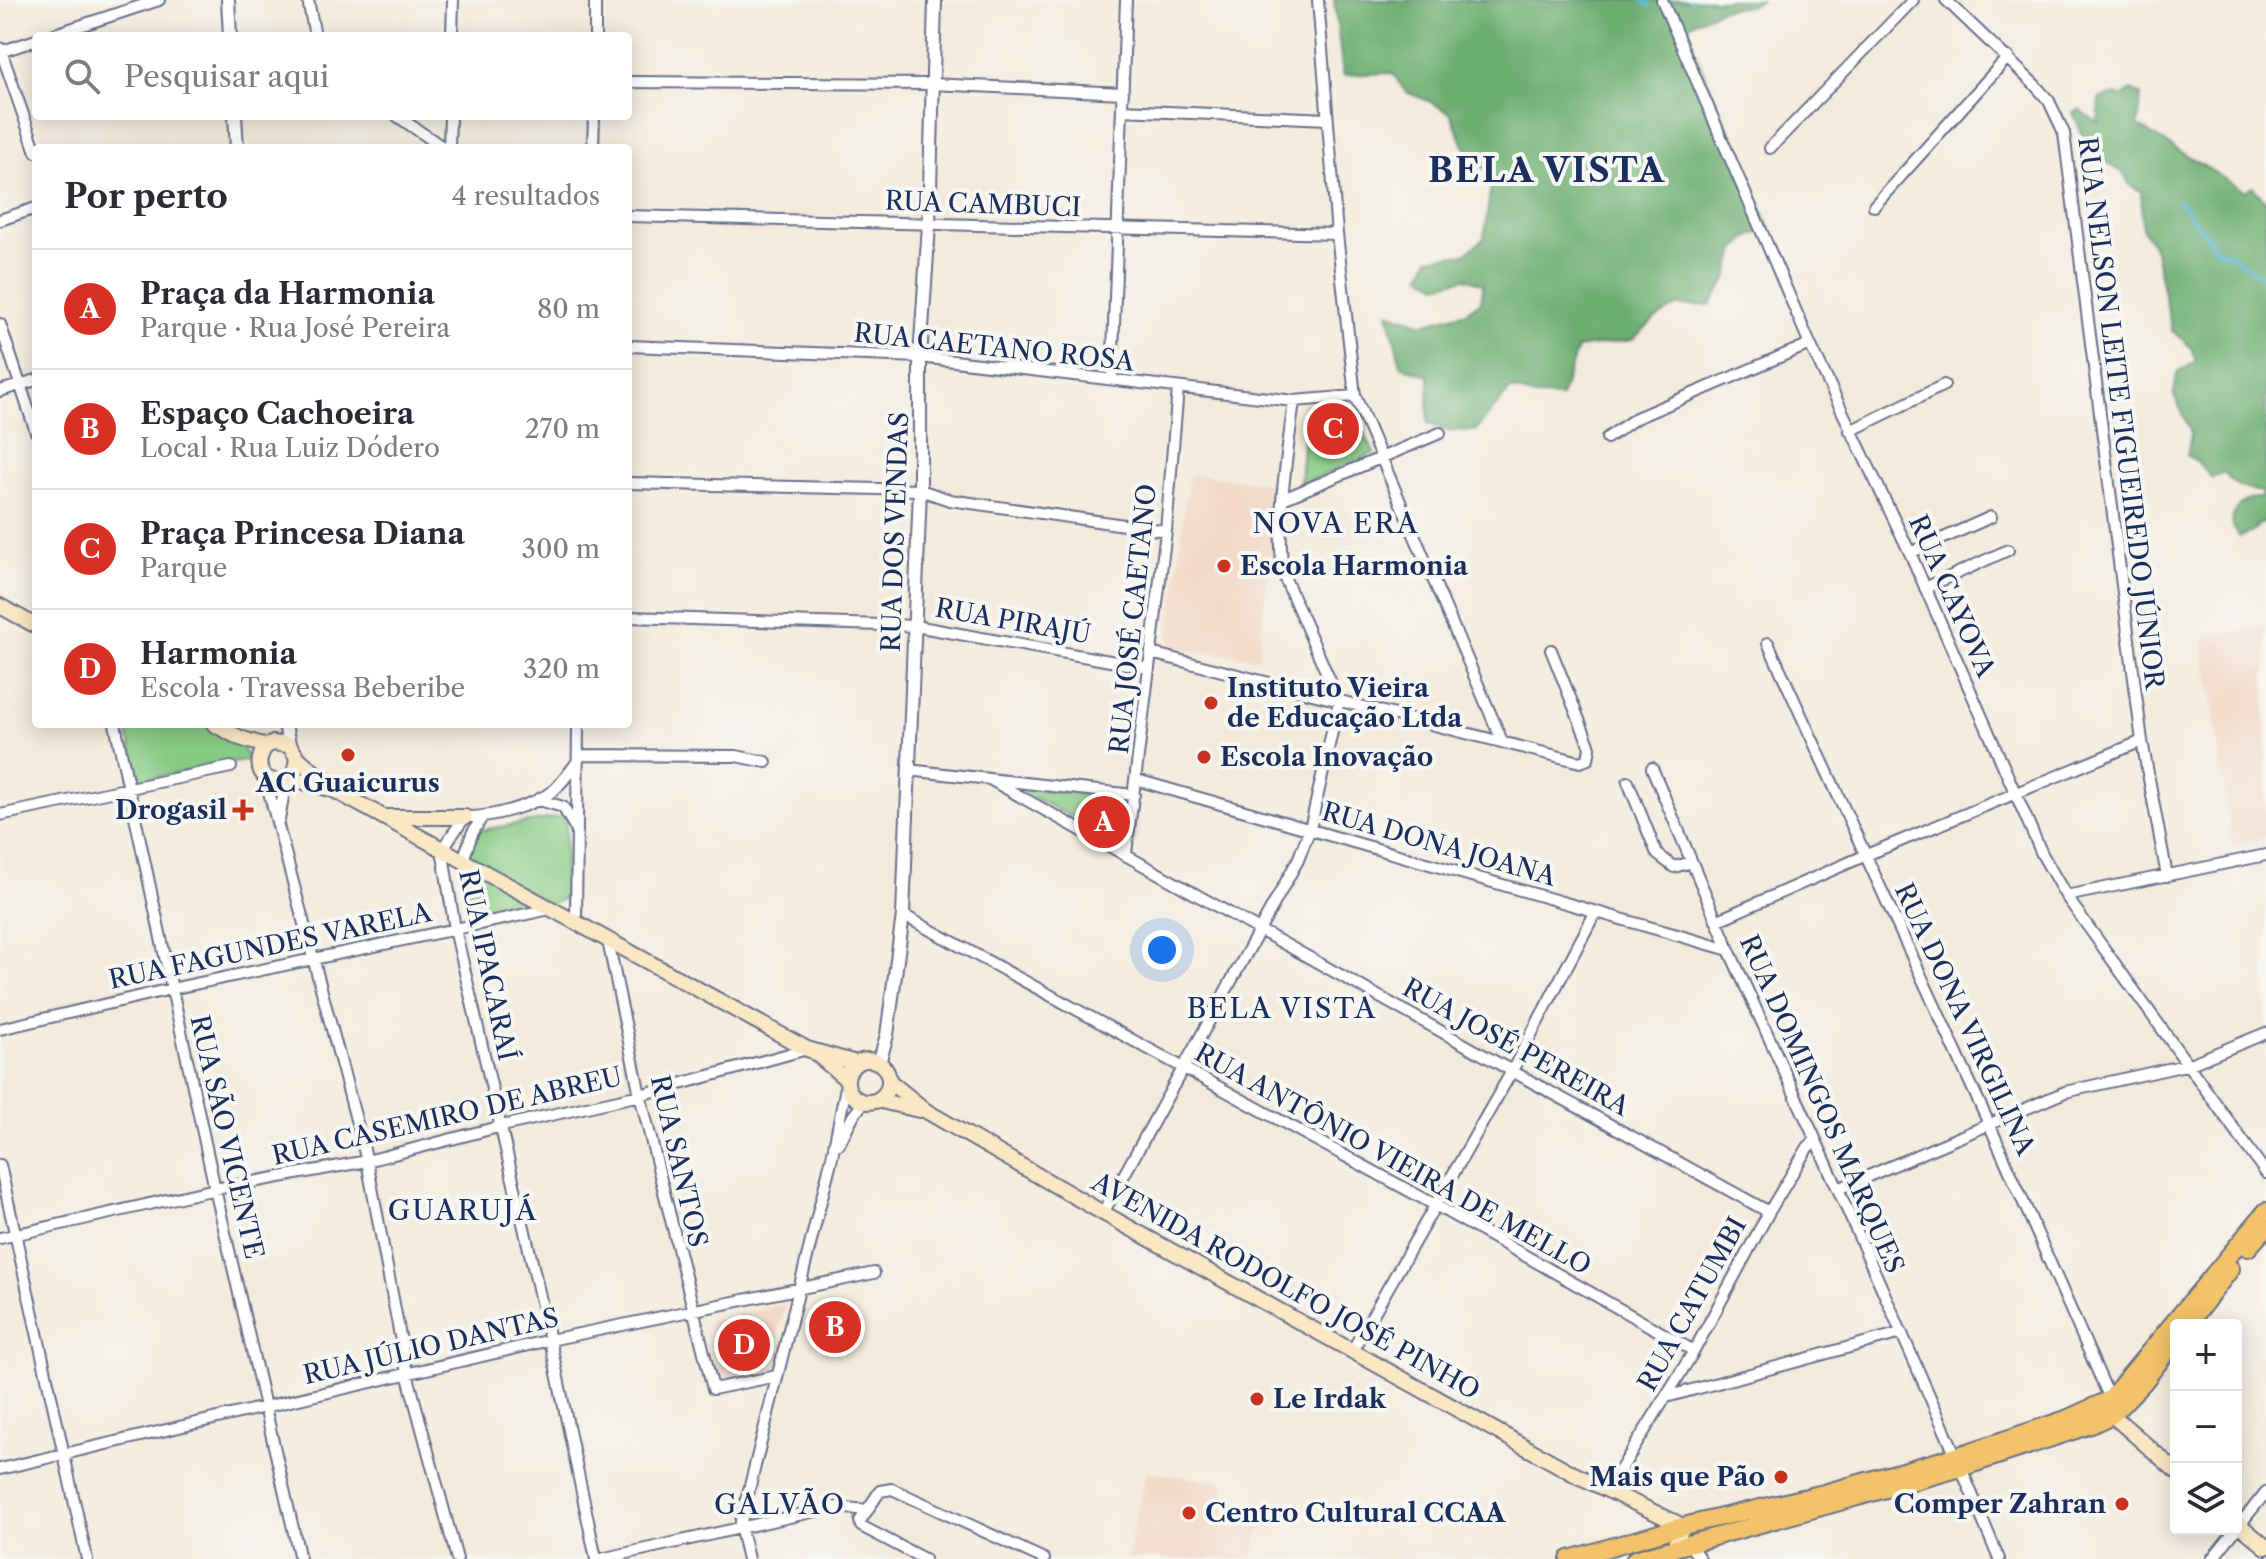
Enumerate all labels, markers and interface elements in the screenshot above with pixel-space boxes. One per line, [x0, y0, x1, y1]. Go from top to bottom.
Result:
search box [32, 32, 632, 120]
icon: search [60, 54, 104, 98]
text: Pesquisar aqui [124, 58, 329, 95]
street label: RUA NELSON LEITE FIGUEIREDO JÚNIOR [2071, 135, 2171, 693]
district label: BELA VISTA [1428, 149, 1666, 191]
text: Por perto [64, 175, 228, 217]
text: 4 resultados [452, 180, 600, 212]
street label: RUA CAMBUCI [884, 185, 1082, 223]
text: Praça da Harmonia [140, 275, 435, 312]
text: A [80, 293, 100, 325]
text: 80 m [537, 293, 600, 325]
text: Parque · Rua José Pereira [140, 312, 450, 344]
street label: RUA CAETANO ROSA [852, 316, 1136, 378]
text: Espaço Cachoeira [140, 395, 414, 432]
pin: C [1307, 399, 1359, 459]
street label: RUA DOS VENDAS [875, 411, 915, 653]
text: B [80, 413, 100, 445]
text: 270 m [525, 413, 600, 445]
text: Local · Rua Luiz Dódero [140, 432, 440, 464]
street label: RUA JOSÉ CAETANO [1103, 482, 1163, 756]
district label: NOVA ERA [1253, 506, 1419, 540]
street label: RUA CAYOVA [1902, 510, 2002, 683]
text: Praça Princesa Diana [140, 515, 465, 552]
text: C [80, 533, 100, 565]
text: 300 m [522, 533, 600, 565]
place label: Escola Harmonia [1240, 550, 1469, 582]
text: Parque [140, 552, 227, 584]
marker: Escola Harmonia [1215, 557, 1233, 575]
street label: RUA PIRAJÚ [933, 592, 1093, 650]
text: Harmonia [140, 635, 297, 672]
text: D [79, 653, 101, 685]
text: 320 m [523, 653, 600, 685]
text: Escola · Travessa Beberibe [140, 672, 465, 704]
place label: Instituto Vieira de Educação Ltda [1227, 672, 1463, 734]
marker: Instituto Vieira de Educação Ltda [1202, 694, 1220, 712]
place label: Escola Inovação [1220, 741, 1433, 773]
marker: AC Guaicurus [339, 746, 357, 764]
marker: Escola Inovação [1195, 748, 1213, 766]
place label: AC Guaicurus [255, 767, 440, 799]
pin: A [1078, 792, 1130, 852]
place label: Drogasil [115, 794, 227, 826]
street label: RUA DONA JOANA [1318, 795, 1560, 893]
marker: Drogasil [234, 801, 252, 819]
street label: RUA IPACARAÍ [452, 867, 524, 1063]
street label: RUA DONA VIRGILINA [1888, 878, 2042, 1161]
street label: RUA FAGUNDES VARELA [106, 896, 435, 996]
your location [1142, 930, 1182, 970]
street label: RUA DOMINGOS MARQUES [1733, 930, 1911, 1278]
street label: RUA JOSÉ PEREIRA [1397, 971, 1636, 1123]
district label: BELA VISTA [1187, 991, 1377, 1025]
street label: RUA SÃO VICENTE [183, 1012, 271, 1262]
street label: RUA ANTÔNIO VIEIRA DE MELLO [1189, 1036, 1597, 1282]
street label: RUA CASEMIRO DE ABREU [269, 1060, 625, 1172]
street label: RUA SANTOS [644, 1072, 714, 1250]
street label: AVENIDA RODOLFO JOSÉ PINHO [1086, 1165, 1486, 1406]
district label: GUARUJÁ [388, 1193, 538, 1227]
street label: RUA CATUMBI [1631, 1211, 1753, 1397]
pin: B [809, 1297, 861, 1357]
street label: RUA JÚLIO DANTAS [300, 1301, 562, 1391]
pin: D [718, 1315, 770, 1375]
map controls [2170, 1319, 2242, 1535]
button: + [2170, 1319, 2242, 1391]
place label: Le Irdak [1273, 1383, 1387, 1415]
marker: Le Irdak [1248, 1390, 1266, 1408]
button: − [2170, 1391, 2242, 1463]
place label: Mais que Pão [1589, 1461, 1765, 1493]
button: layers [2170, 1463, 2242, 1535]
marker: Mais que Pão [1772, 1468, 1790, 1486]
district label: GALVÃO [714, 1487, 846, 1521]
place label: Comper Zahran [1894, 1488, 2106, 1520]
marker: Comper Zahran [2113, 1495, 2131, 1513]
place label: Centro Cultural CCAA [1205, 1497, 1506, 1529]
marker: Centro Cultural CCAA [1180, 1504, 1198, 1522]

